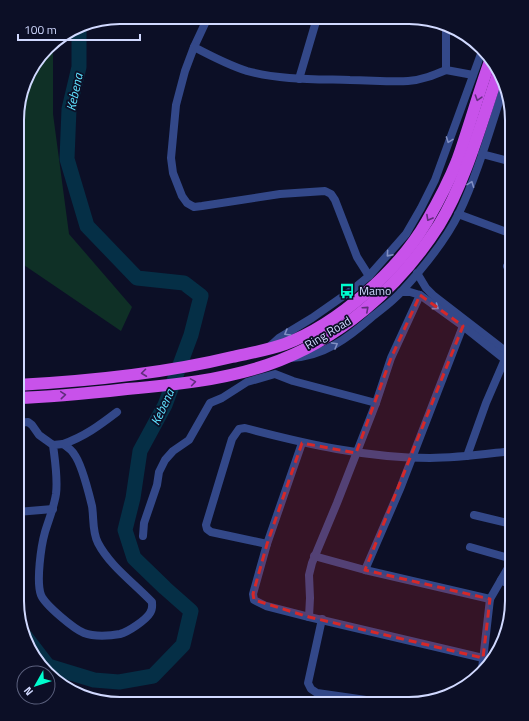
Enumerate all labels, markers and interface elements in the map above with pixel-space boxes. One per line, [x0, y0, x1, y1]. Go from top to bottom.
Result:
scale bar [18, 16, 140, 42]
text: 100 m [24, 20, 57, 39]
water label: Kebena [60, 70, 88, 113]
one-way arrow [474, 94, 482, 101]
one-way arrow [446, 137, 454, 144]
one-way arrow [467, 181, 475, 188]
one-way arrow [426, 214, 433, 221]
one-way arrow [386, 249, 393, 257]
place label: Mamo [359, 281, 391, 300]
bus stop icon: Mamo [338, 282, 356, 300]
one-way arrow [431, 302, 438, 309]
one-way arrow [361, 306, 369, 314]
street label: Ring Road [301, 311, 355, 354]
one-way arrow [284, 329, 291, 336]
one-way arrow [331, 342, 338, 349]
one-way arrow [141, 368, 147, 377]
one-way arrow [190, 378, 196, 387]
water label: Kebena [145, 384, 180, 428]
one-way arrow [60, 390, 66, 399]
north arrow [16, 665, 56, 705]
text: N [20, 683, 37, 699]

